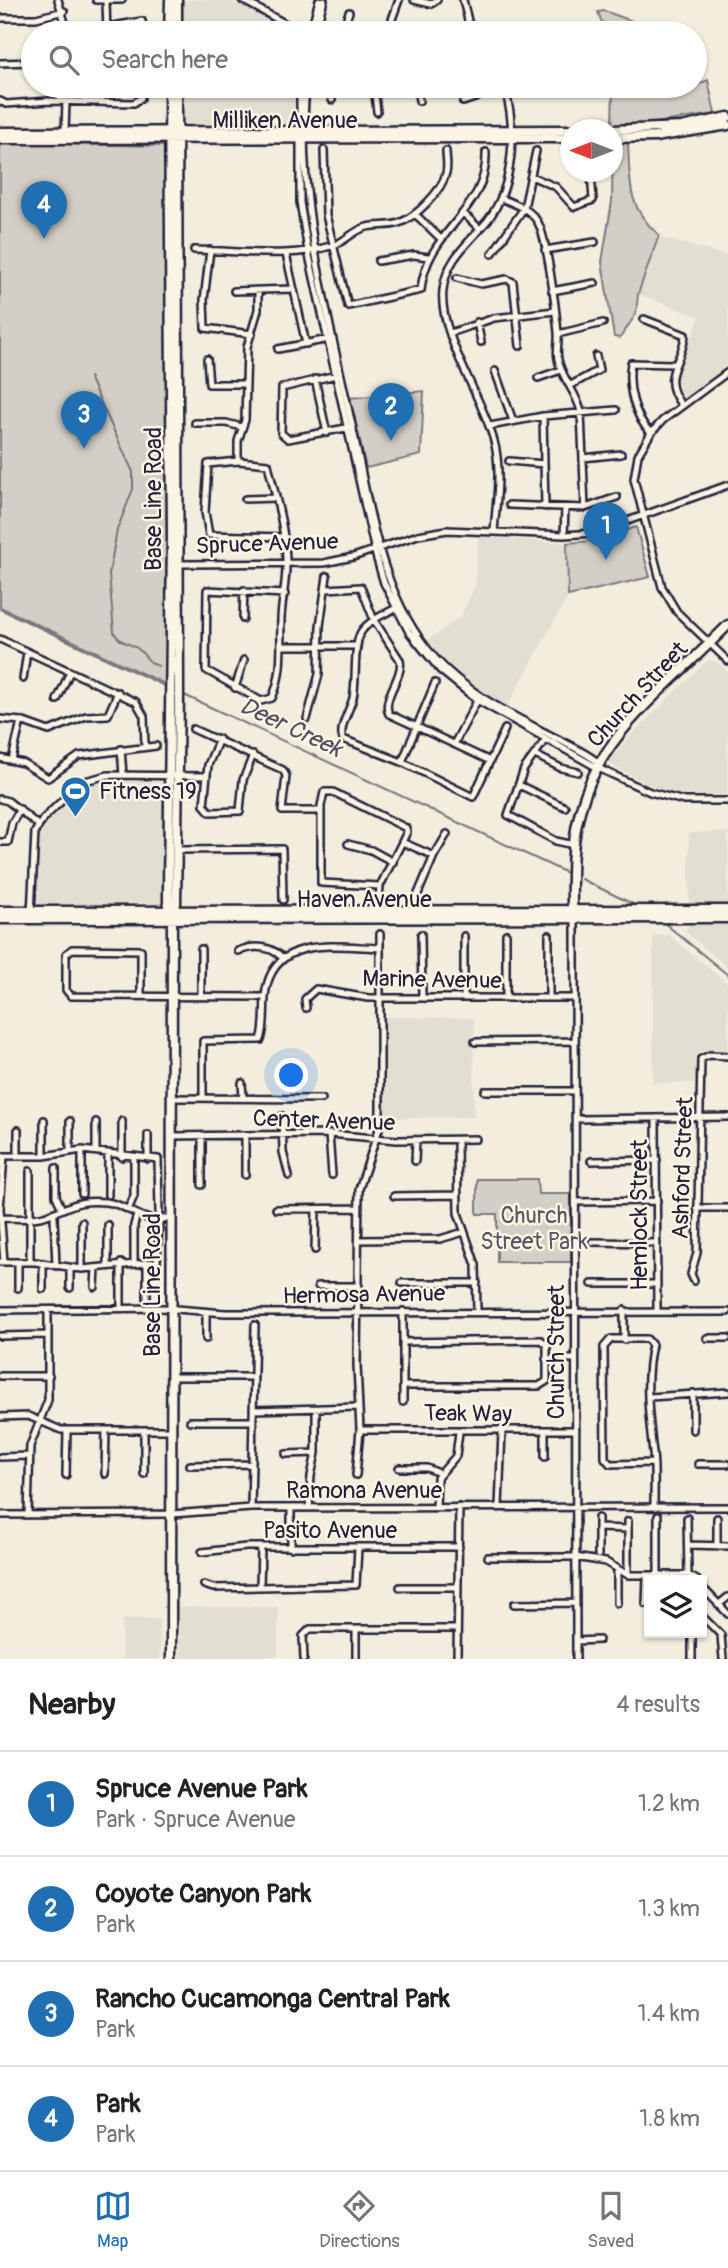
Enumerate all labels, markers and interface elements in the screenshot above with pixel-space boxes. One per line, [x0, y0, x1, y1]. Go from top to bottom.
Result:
search box [21, 21, 707, 98]
icon: search [45, 41, 83, 79]
text: Search here [101, 44, 228, 76]
street label: Milliken Avenue [213, 106, 358, 135]
north arrow [560, 119, 623, 182]
pin: 4 [21, 181, 67, 239]
pin: 2 [368, 383, 414, 441]
pin: 3 [61, 391, 107, 449]
street label: Base Line Road [139, 427, 168, 571]
pin: 1 [583, 502, 629, 560]
street label: Spruce Avenue [195, 526, 340, 560]
street label: Church Street [581, 635, 694, 753]
water label: Deer Creek [235, 691, 348, 764]
sports icon: Fitness 19 [59, 774, 93, 818]
place label: Fitness 19 [99, 777, 197, 806]
street label: Haven Avenue [296, 885, 432, 914]
street label: Marine Avenue [362, 964, 503, 995]
your location [274, 1058, 308, 1092]
street label: Ashford Street [666, 1095, 700, 1240]
street label: Center Avenue [252, 1104, 396, 1137]
street label: Hemlock Street [625, 1138, 654, 1291]
park label: Church Street Park [480, 1201, 588, 1256]
street label: Base Line Road [138, 1213, 167, 1357]
street label: Hermosa Avenue [282, 1279, 446, 1310]
street label: Church Street [542, 1284, 571, 1419]
street label: Teak Way [424, 1398, 512, 1429]
street label: Ramona Avenue [286, 1476, 443, 1505]
street label: Pasito Avenue [263, 1516, 398, 1545]
map controls [644, 1575, 707, 1638]
button: layers [644, 1575, 707, 1638]
text: Nearby [28, 1686, 115, 1723]
text: 4 results [616, 1690, 700, 1719]
text: Spruce Avenue Park [95, 1773, 308, 1805]
text: 1 [47, 1789, 56, 1818]
text: 1.2 km [638, 1789, 700, 1818]
text: Park · Spruce Avenue [95, 1805, 295, 1834]
text: Coyote Canyon Park [95, 1878, 311, 1910]
text: 2 [45, 1894, 57, 1923]
text: 1.3 km [638, 1894, 700, 1923]
text: Park [95, 1910, 135, 1939]
text: Rancho Cucamonga Central Park [95, 1983, 450, 2015]
text: 3 [45, 1999, 57, 2028]
text: 1.4 km [638, 1999, 700, 2028]
text: Park [95, 2015, 135, 2044]
text: Park [95, 2088, 141, 2120]
text: 4 [44, 2104, 58, 2133]
text: 1.8 km [639, 2104, 700, 2133]
text: Park [95, 2120, 135, 2149]
tab: Map [94, 2187, 132, 2253]
tab: Directions [319, 2187, 400, 2253]
tab: Saved [587, 2187, 634, 2253]

